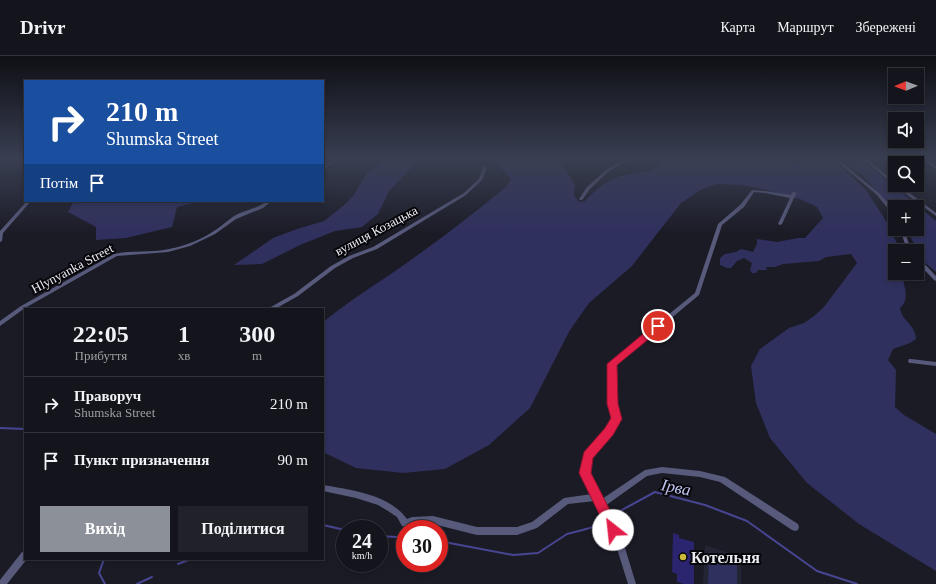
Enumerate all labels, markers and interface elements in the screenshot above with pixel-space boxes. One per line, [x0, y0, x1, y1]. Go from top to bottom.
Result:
text: Drivr [20, 17, 65, 38]
text: Карта [720, 20, 755, 35]
text: Маршрут [777, 20, 834, 35]
text: Збережені [856, 20, 916, 35]
north arrow [888, 68, 924, 104]
map controls [888, 68, 924, 280]
icon: right [40, 96, 92, 148]
text: 210 m [106, 96, 178, 127]
button: sound [888, 112, 924, 148]
text: Shumska Street [106, 129, 219, 149]
button: search [888, 156, 924, 192]
icon: arrive [86, 172, 108, 194]
text: Потім [40, 175, 78, 191]
button: + [888, 200, 924, 236]
street label: вулиця Козацька [332, 202, 420, 259]
street label: Hlynyanka Street [29, 240, 116, 296]
button: − [888, 244, 924, 280]
pin [641, 309, 675, 343]
icon: arrive [647, 315, 669, 337]
text: 22:05 [73, 321, 129, 347]
text: 1 [178, 321, 190, 347]
text: 300 [239, 321, 275, 347]
text: Прибуття [75, 348, 127, 363]
text: хв [178, 348, 190, 363]
text: m [252, 348, 262, 363]
text: Праворуч [74, 388, 141, 404]
icon: right [40, 394, 62, 416]
text: 210 m [270, 396, 308, 412]
text: Shumska Street [74, 405, 155, 420]
icon: arrive [40, 450, 62, 472]
text: Пункт призначення [74, 452, 209, 468]
text: 90 m [278, 452, 308, 468]
water label: Ірва [658, 475, 692, 500]
button: Вихід [40, 506, 170, 552]
button: Поділитися [178, 506, 308, 552]
position arrow [592, 509, 634, 551]
speed limit sign: 30 [396, 520, 448, 572]
text: 24 [352, 530, 372, 552]
place label: Котельня [691, 549, 760, 566]
text: km/h [352, 550, 372, 561]
marker: Котельня [678, 552, 688, 562]

